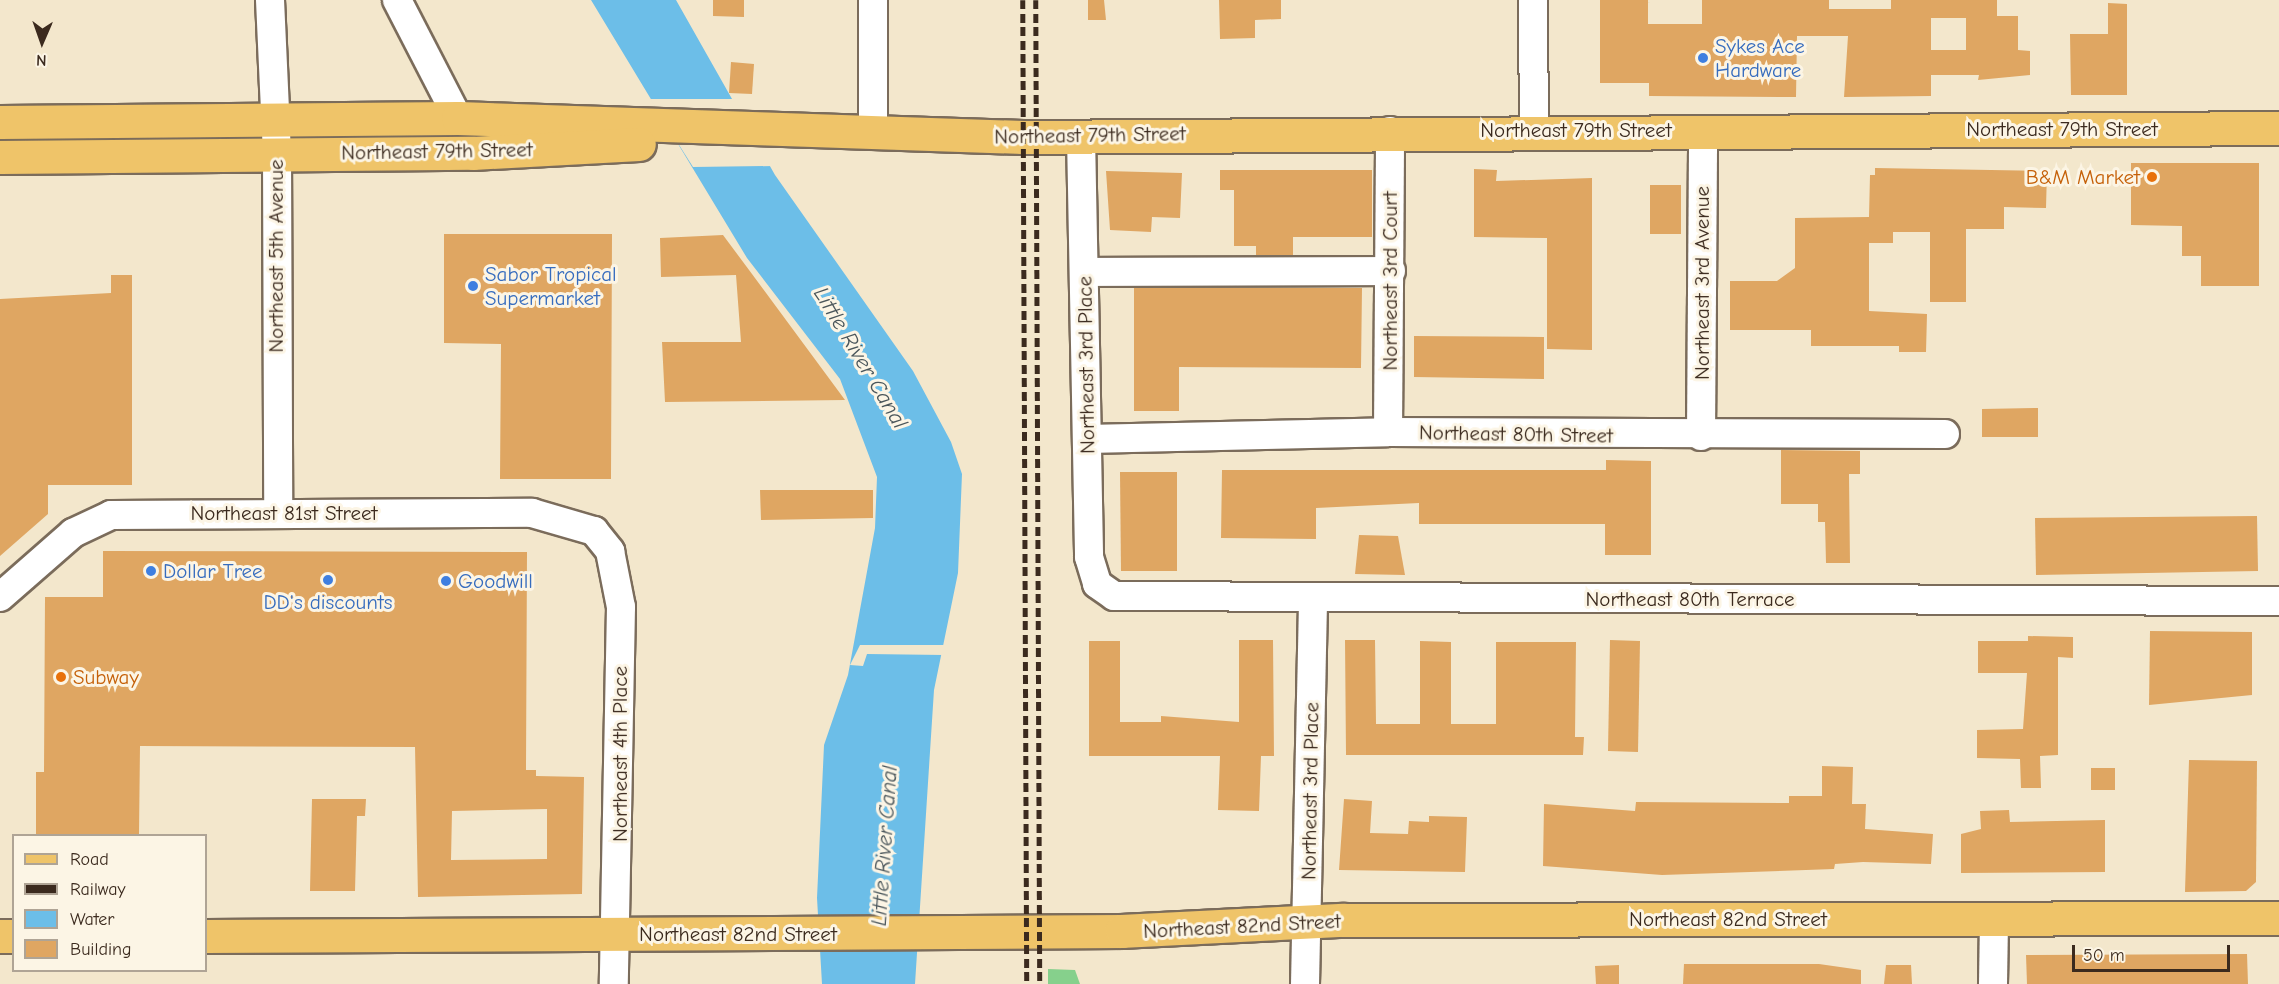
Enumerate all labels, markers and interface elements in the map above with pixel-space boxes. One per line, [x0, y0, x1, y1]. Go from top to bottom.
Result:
north arrow [12, 12, 72, 72]
place label: Sykes Ace Hardware [1715, 33, 1805, 83]
text: N [36, 51, 47, 69]
marker: Sykes Ace Hardware [1696, 51, 1710, 65]
street label: Northeast 79th Street [1966, 116, 2158, 142]
street label: Northeast 79th Street [1480, 117, 1672, 143]
street label: Northeast 79th Street [994, 121, 1186, 149]
street label: Northeast 79th Street [341, 137, 533, 165]
street label: Northeast 5th Avenue [263, 159, 289, 353]
place label: B&M Market [2026, 164, 2140, 190]
marker: B&M Market [2145, 170, 2159, 184]
street label: Northeast 3rd Avenue [1689, 186, 1715, 380]
street label: Northeast 3rd Court [1377, 191, 1403, 371]
place label: Sabor Tropical Supermarket [485, 261, 617, 311]
street label: Northeast 3rd Place [1072, 276, 1100, 454]
marker: Sabor Tropical Supermarket [466, 279, 480, 293]
water label: Little River Canal [807, 282, 913, 434]
street label: Northeast 80th Street [1419, 420, 1613, 448]
street label: Northeast 81st Street [190, 500, 378, 526]
place label: Dollar Tree [163, 558, 263, 584]
marker: Dollar Tree [144, 564, 158, 578]
place label: Goodwill [458, 568, 533, 594]
marker: DD's discounts [321, 573, 335, 587]
marker: Goodwill [439, 574, 453, 588]
street label: Northeast 80th Terrace [1585, 586, 1795, 612]
place label: DD's discounts [263, 589, 393, 615]
place label: Subway [73, 664, 139, 690]
street label: Northeast 4th Place [607, 666, 633, 842]
marker: Subway [54, 670, 68, 684]
street label: Northeast 3rd Place [1296, 702, 1324, 880]
water label: Little River Canal [866, 765, 904, 927]
legend [12, 834, 207, 972]
text: Road [70, 849, 109, 870]
text: Railway [70, 879, 126, 900]
street label: Northeast 82nd Street [1629, 906, 1827, 932]
street label: Northeast 82nd Street [1143, 908, 1341, 944]
text: Water [70, 909, 114, 930]
street label: Northeast 82nd Street [639, 921, 837, 947]
scale bar [2075, 933, 2232, 971]
text: Building [70, 939, 132, 960]
text: 50 m [2083, 945, 2125, 966]

